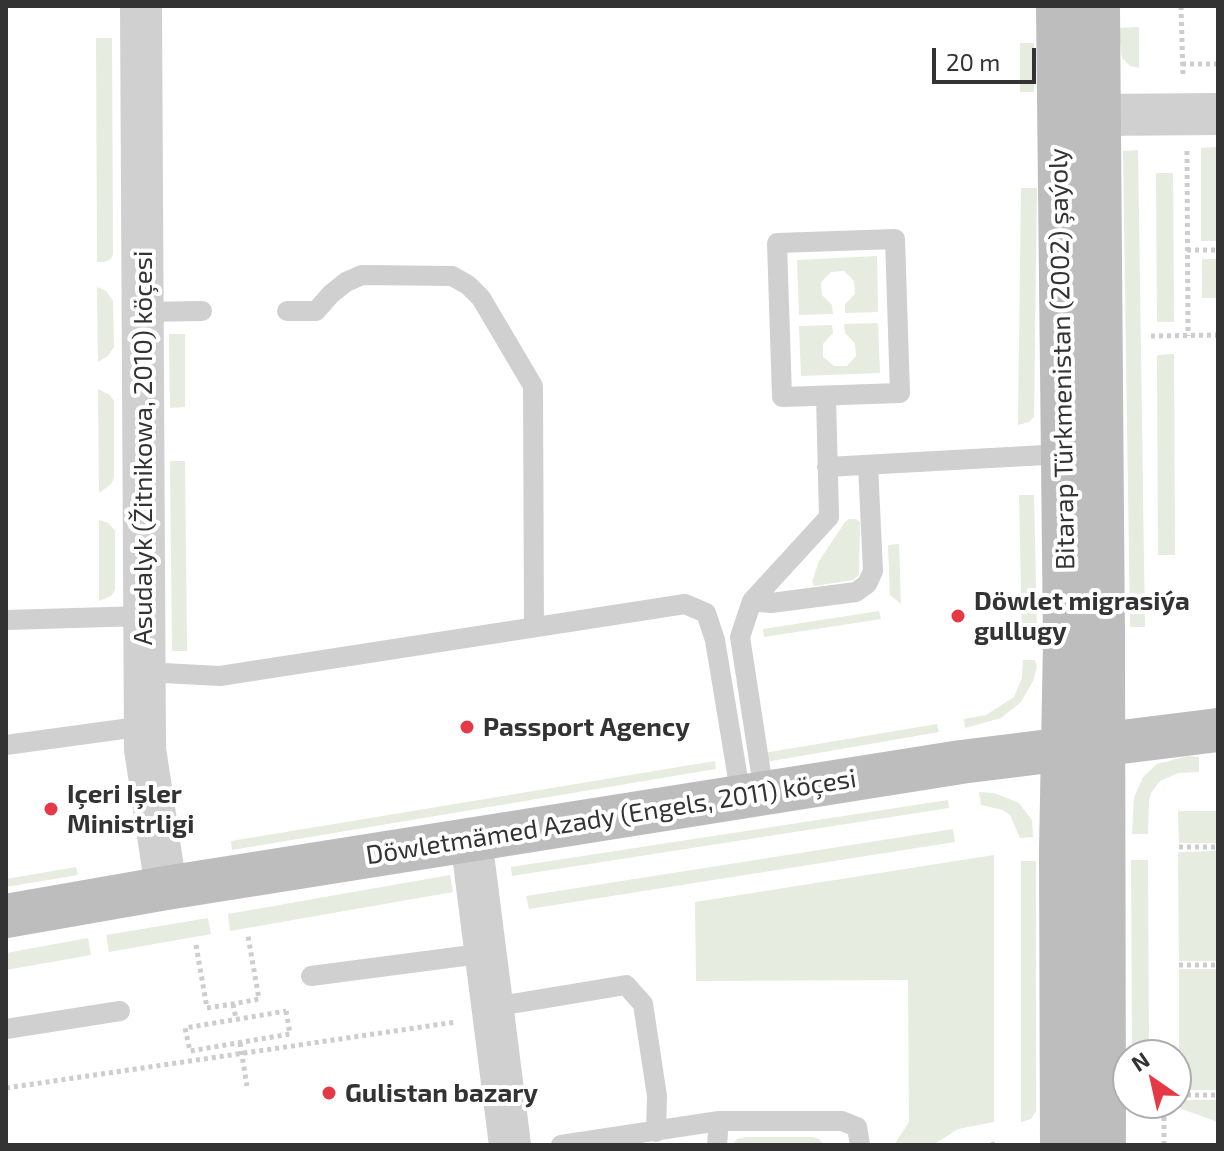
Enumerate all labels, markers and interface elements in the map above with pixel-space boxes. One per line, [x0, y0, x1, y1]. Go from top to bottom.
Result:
scale bar [936, 32, 1040, 82]
text: 20 m [946, 47, 1000, 76]
street label: Bitarap Türkmenistan (2002) şaýoly [1043, 148, 1081, 570]
street label: Asudalyk (Žitnikowa, 2010) köçesi [127, 251, 159, 645]
place label: Döwlet migrasiýa gullugy [974, 585, 1190, 646]
marker: Döwlet migrasiýa gullugy [949, 607, 967, 625]
place label: Passport Agency [483, 711, 690, 743]
marker: Passport Agency [458, 718, 476, 736]
street label: Döwletmämed Azady (Engels, 2011) köçesi [364, 763, 858, 871]
place label: Içeri Işler Ministrligi [67, 778, 194, 840]
marker: Içeri Işler Ministrligi [42, 800, 60, 818]
north arrow [1112, 1039, 1192, 1119]
text: N [1126, 1046, 1154, 1076]
place label: Gulistan bazary [345, 1077, 538, 1109]
marker: Gulistan bazary [320, 1084, 338, 1102]

